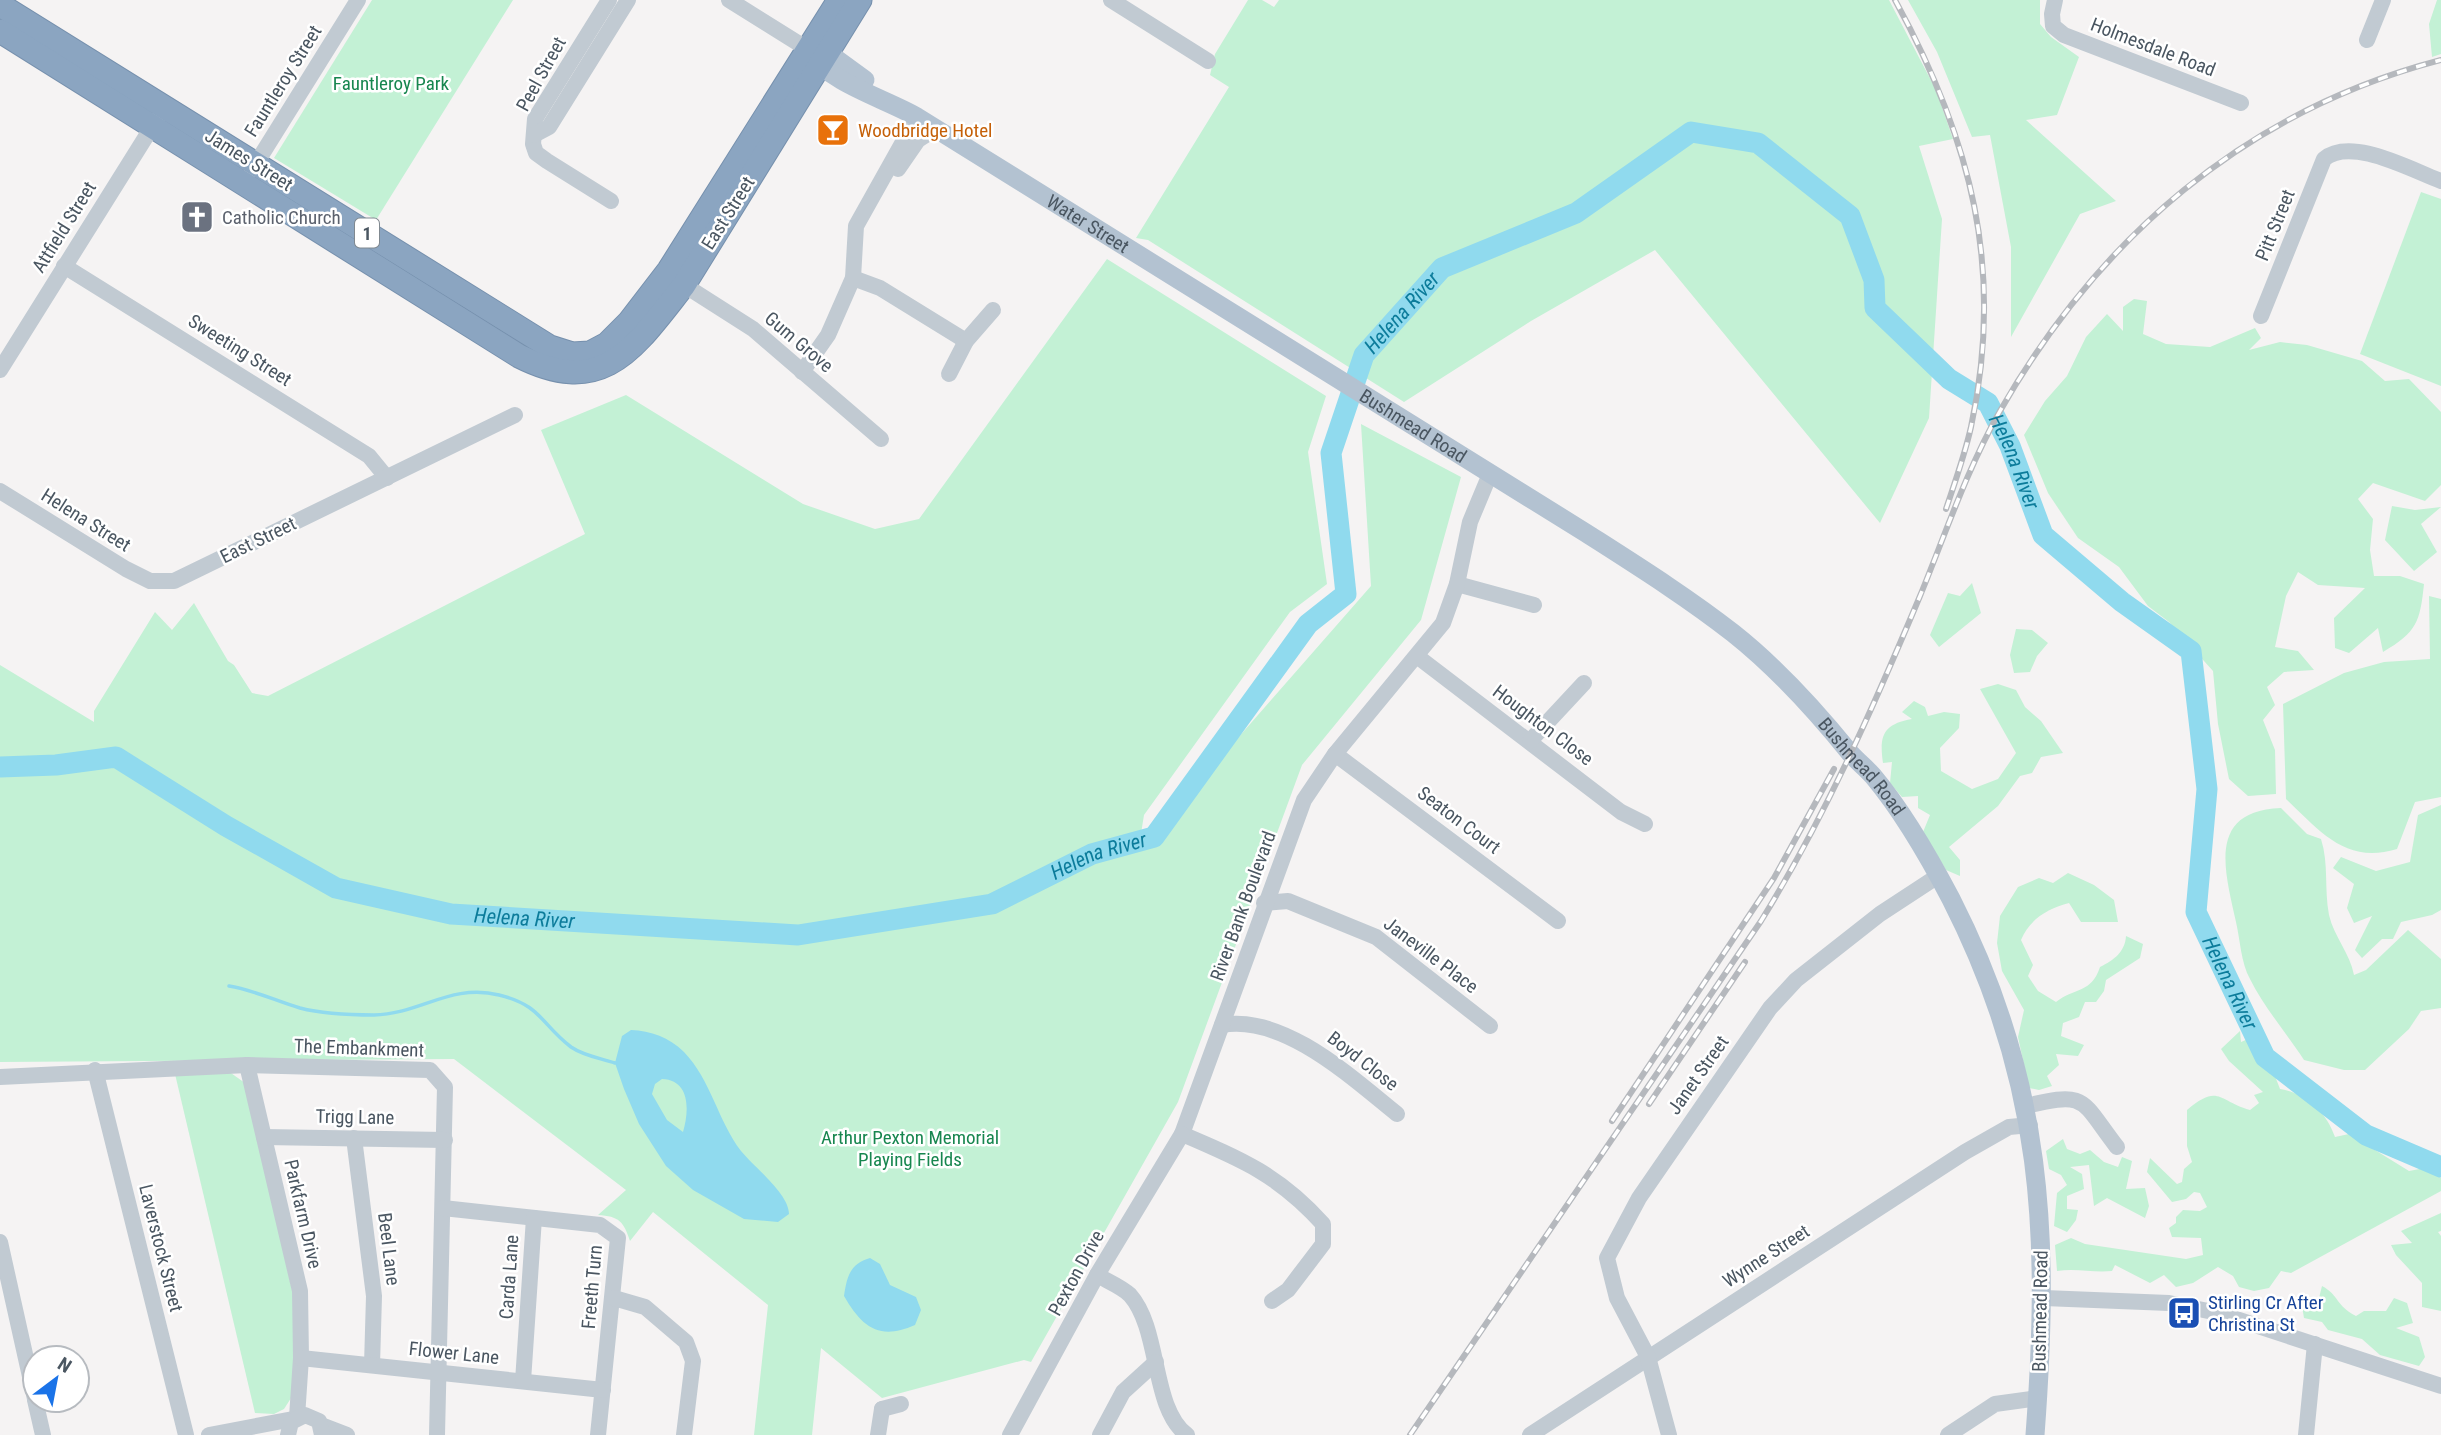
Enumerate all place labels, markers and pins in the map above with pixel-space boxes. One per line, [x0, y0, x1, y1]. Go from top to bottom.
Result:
bar icon: Woodbridge Hotel [814, 111, 852, 149]
place label: Woodbridge Hotel [858, 119, 992, 142]
church icon: Catholic Church [178, 198, 216, 236]
place label: Catholic Church [222, 206, 341, 229]
place label: Stirling Cr After Christina St [2208, 1291, 2324, 1336]
bus stop icon: Stirling Cr After Christina St [2165, 1294, 2203, 1332]

